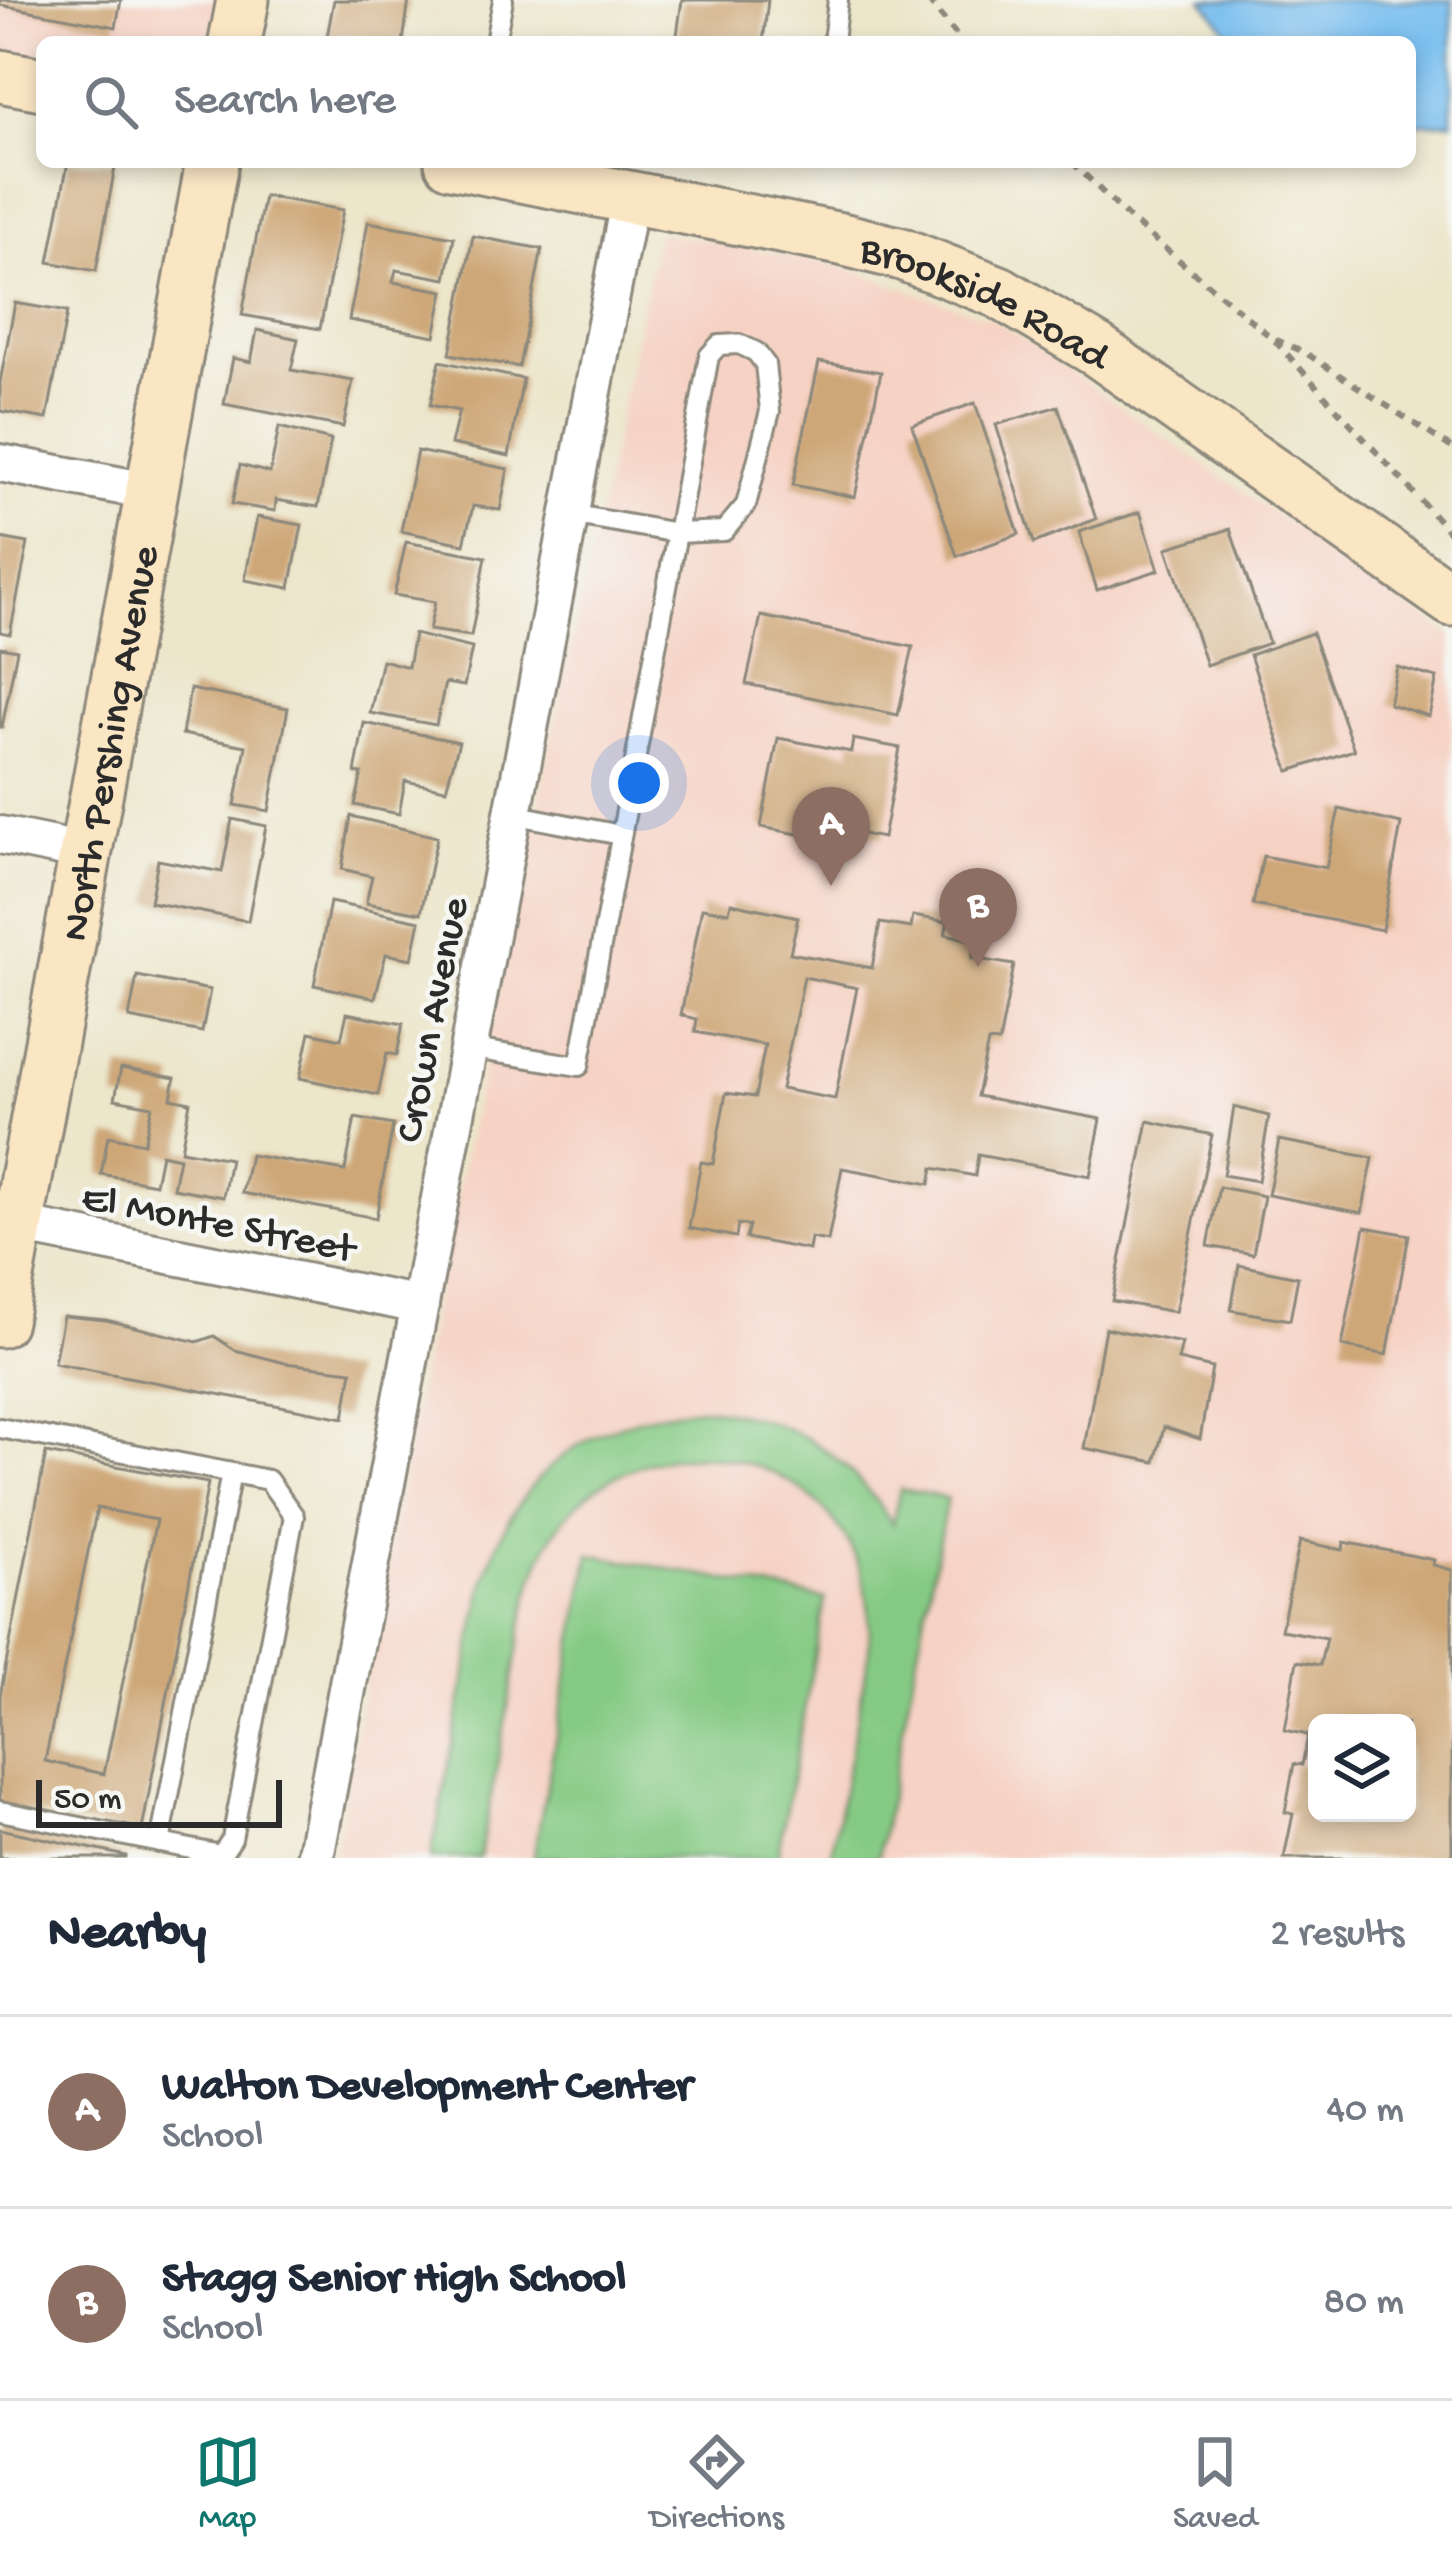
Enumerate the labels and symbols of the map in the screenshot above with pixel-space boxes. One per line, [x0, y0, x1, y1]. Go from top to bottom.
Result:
street label: Brookside Road [854, 227, 1119, 386]
street label: North Pershing Avenue [53, 541, 174, 946]
your location [609, 753, 669, 813]
pin: A [792, 787, 870, 886]
pin: B [939, 868, 1017, 967]
street label: Crown Avenue [388, 893, 483, 1147]
street label: El Monte Street [77, 1176, 362, 1278]
scale bar [36, 1774, 282, 1827]

